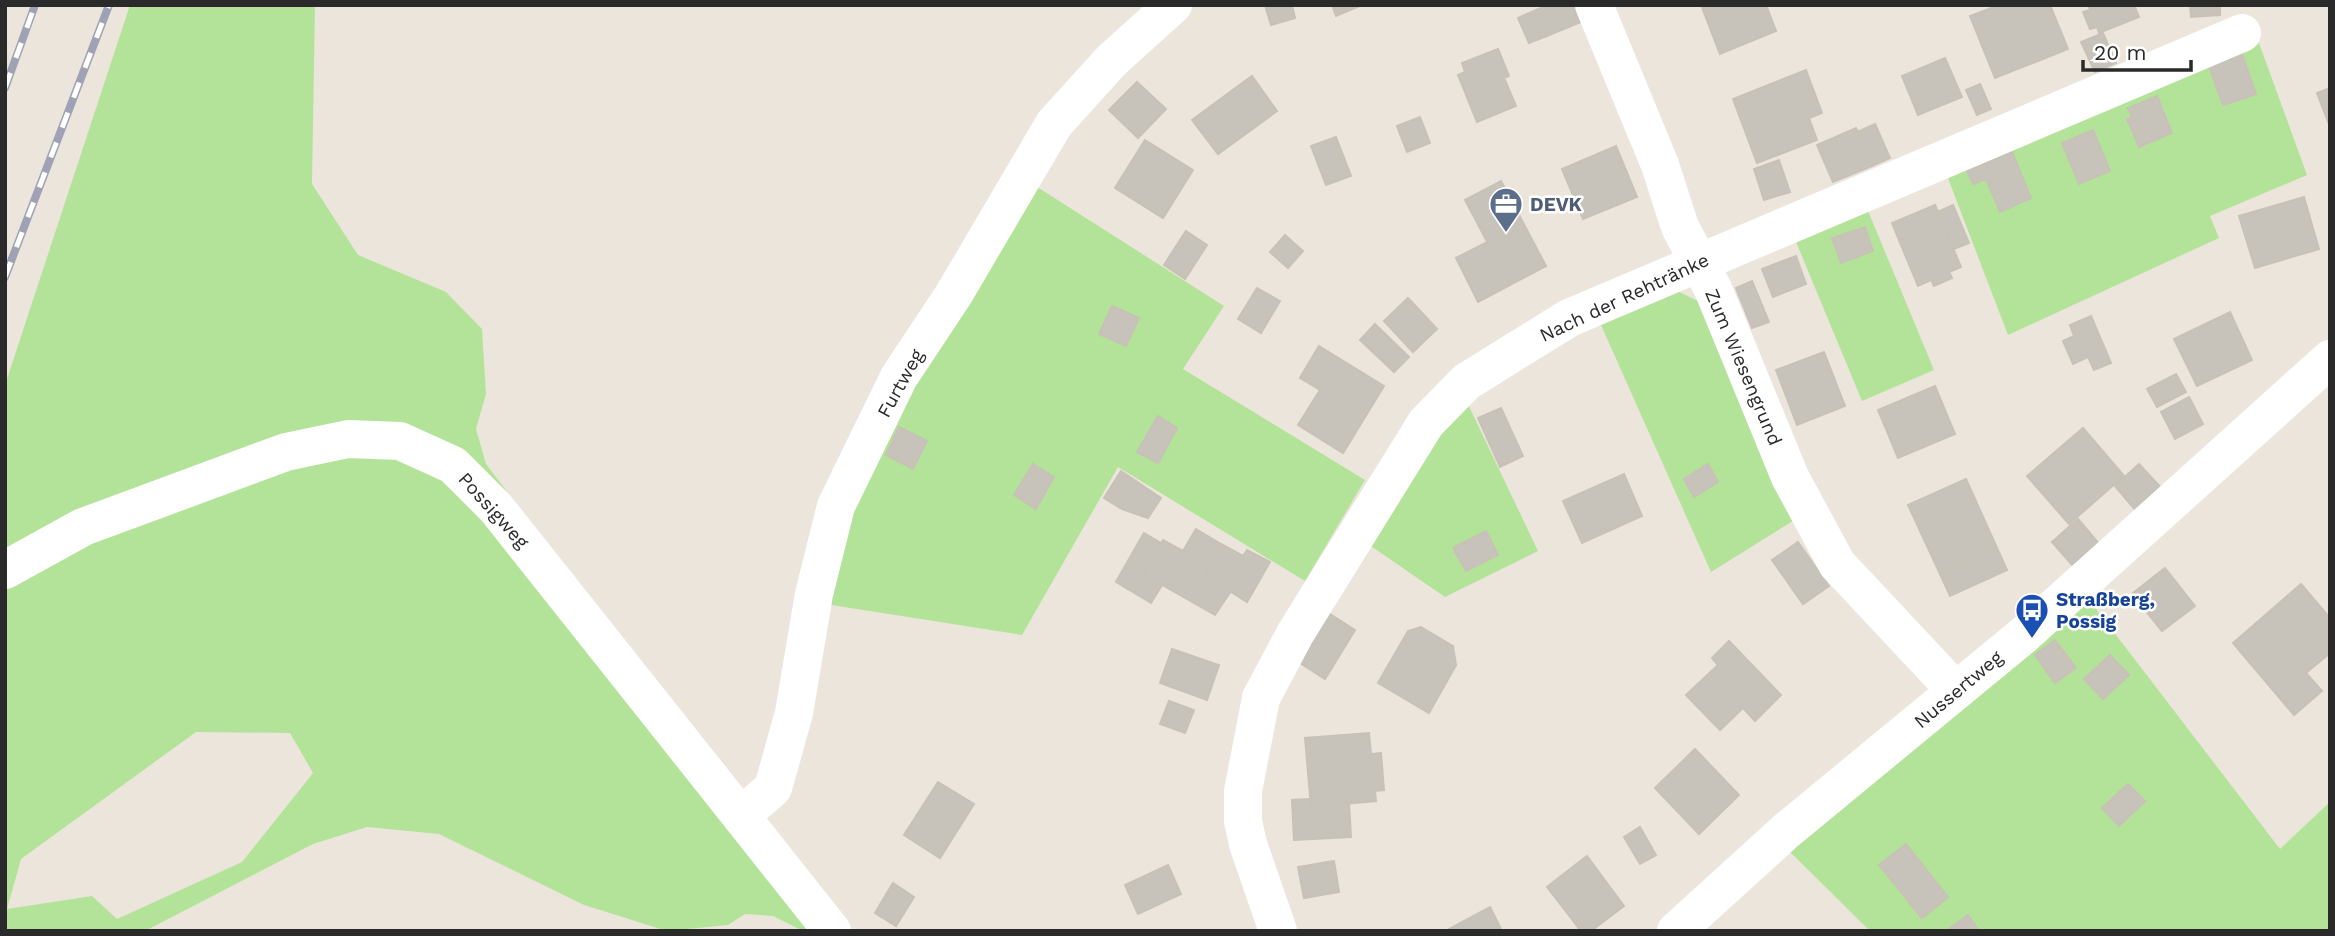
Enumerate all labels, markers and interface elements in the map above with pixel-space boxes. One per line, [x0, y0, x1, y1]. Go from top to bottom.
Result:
scale bar [2083, 28, 2192, 72]
text: 20 m [2094, 40, 2146, 65]
office icon: DEVK [1487, 185, 1525, 234]
place label: DEVK [1530, 193, 1582, 216]
street label: Nach der Rehtränke [1536, 248, 1713, 347]
street label: Zum Wiesengrund [1700, 286, 1787, 449]
street label: Furtweg [872, 344, 929, 421]
street label: Possigweg [453, 468, 534, 554]
place label: Straßberg, Possig [2056, 588, 2155, 633]
bus stop icon: Straßberg, Possig [2013, 591, 2051, 640]
street label: Nussertweg [1909, 645, 2008, 733]

